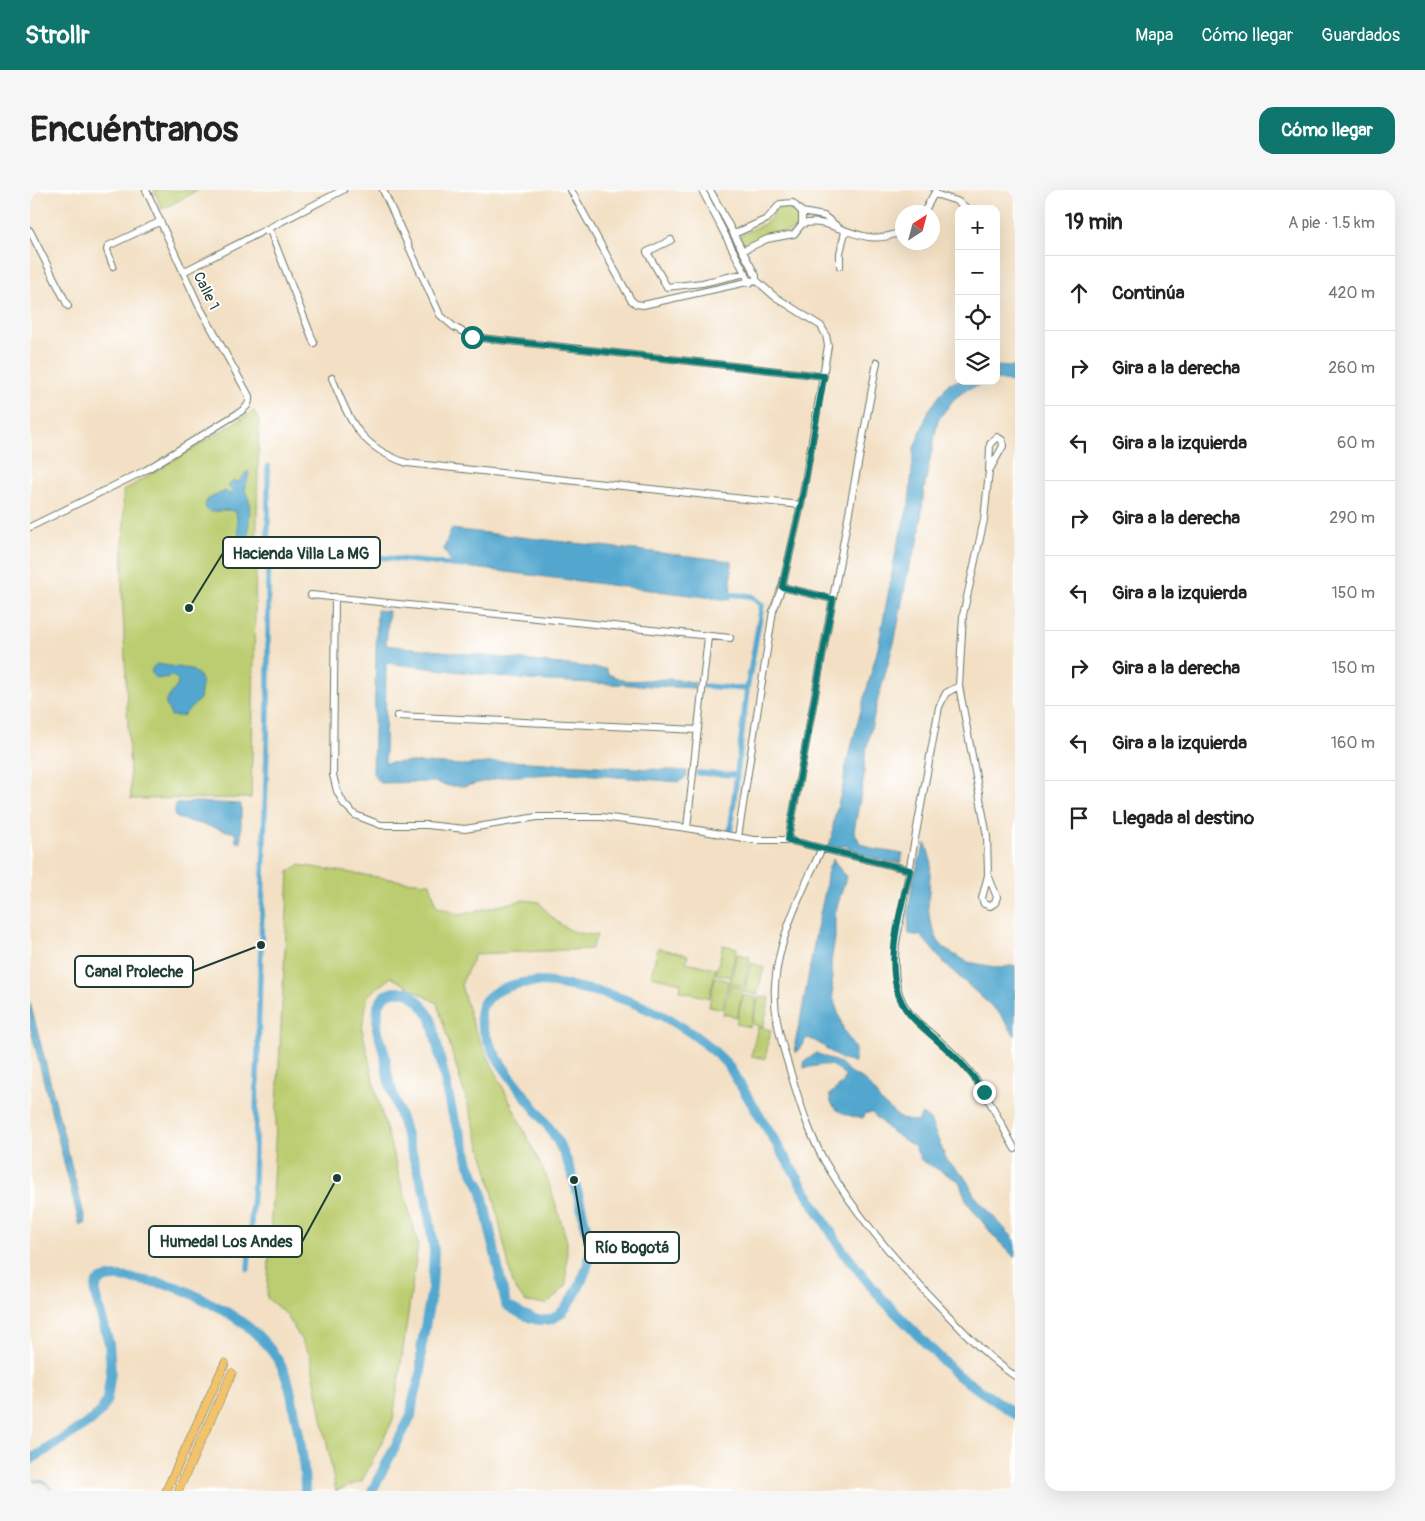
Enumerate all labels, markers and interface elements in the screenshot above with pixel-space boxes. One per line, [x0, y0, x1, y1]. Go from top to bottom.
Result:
text: Strollr [25, 21, 90, 50]
text: Mapa [1135, 24, 1173, 47]
text: Cómo llegar [1201, 24, 1293, 47]
text: Guardados [1321, 24, 1400, 47]
button: Cómo llegar [1259, 107, 1395, 154]
text: Encuéntranos [30, 108, 238, 152]
north arrow [895, 205, 940, 250]
map controls [955, 205, 1000, 385]
button: + [955, 205, 1000, 250]
text: 19 min [1065, 209, 1123, 236]
text: A pie · 1.5 km [1288, 213, 1375, 233]
button: − [955, 250, 1000, 295]
street label: Calle 1 [189, 269, 223, 313]
icon: ahead [1065, 279, 1093, 307]
text: Continúa [1112, 281, 1185, 305]
text: 420 m [1328, 283, 1375, 303]
button: locate [955, 295, 1000, 340]
route start [461, 326, 484, 349]
button: layers [955, 340, 1000, 385]
icon: right [1065, 354, 1093, 382]
text: Gira a la derecha [1112, 356, 1240, 380]
text: 260 m [1328, 358, 1375, 378]
icon: left [1065, 429, 1093, 457]
text: Gira a la izquierda [1112, 431, 1247, 455]
text: 60 m [1337, 433, 1375, 453]
icon: right [1065, 504, 1093, 532]
text: Gira a la derecha [1112, 506, 1240, 530]
text: 290 m [1329, 508, 1375, 528]
callout: Hacienda Villa La MG [223, 537, 380, 568]
text: Hacienda Villa La MG [233, 544, 370, 564]
icon: left [1065, 579, 1093, 607]
text: Gira a la izquierda [1112, 581, 1247, 605]
text: 150 m [1331, 583, 1375, 603]
icon: right [1065, 654, 1093, 682]
text: Gira a la derecha [1112, 656, 1240, 680]
text: 150 m [1331, 658, 1375, 678]
icon: left [1065, 729, 1093, 757]
text: Gira a la izquierda [1112, 731, 1247, 755]
text: 160 m [1331, 733, 1375, 753]
icon: arrive [1065, 804, 1093, 832]
text: Llegada al destino [1112, 806, 1254, 830]
callout: Canal Proleche [75, 956, 193, 987]
text: Canal Proleche [85, 962, 184, 982]
route end [973, 1081, 996, 1104]
callout: Humedal Los Andes [149, 1226, 302, 1257]
text: Humedal Los Andes [159, 1232, 293, 1252]
callout: Río Bogotá [585, 1232, 679, 1263]
text: Río Bogotá [595, 1238, 670, 1258]

